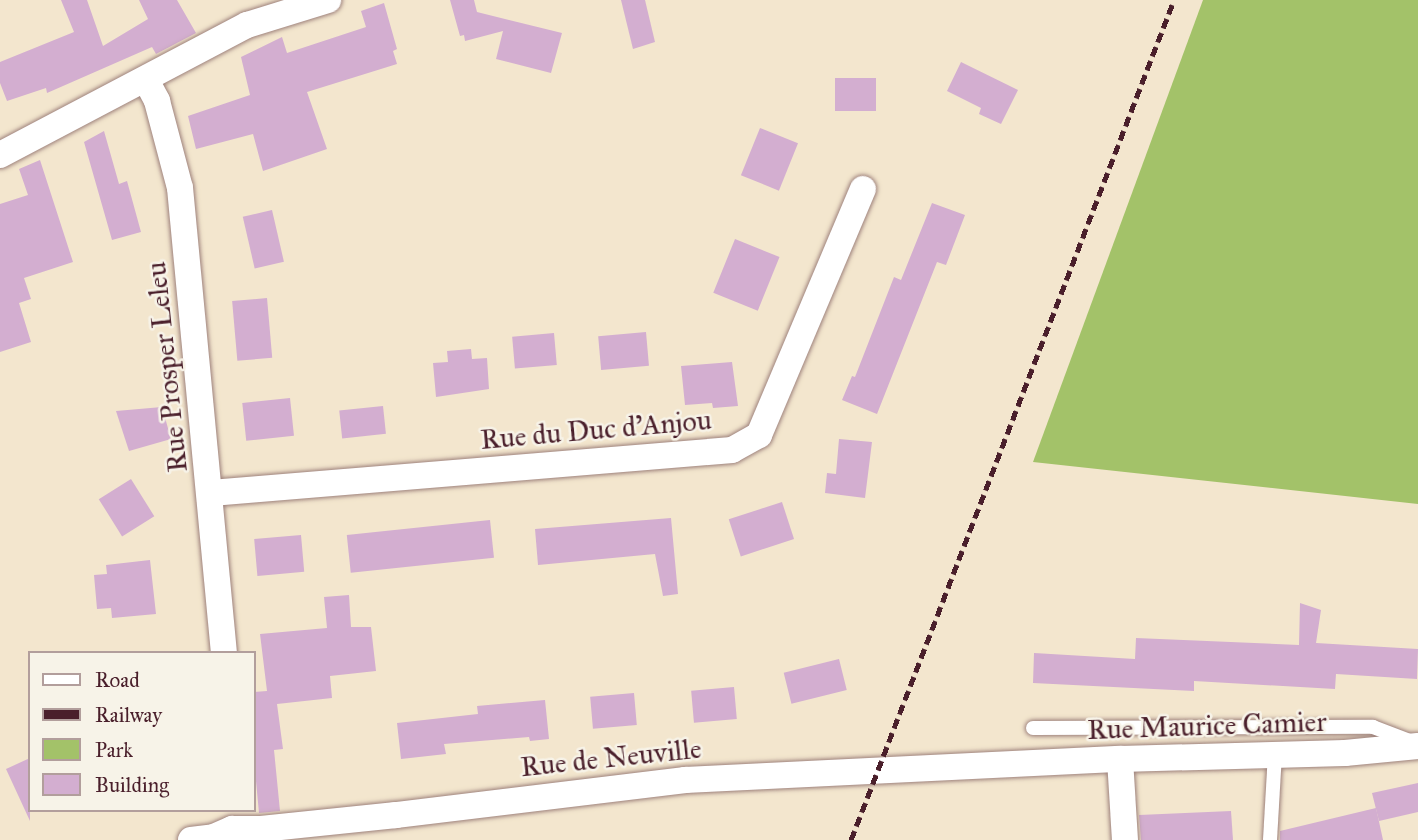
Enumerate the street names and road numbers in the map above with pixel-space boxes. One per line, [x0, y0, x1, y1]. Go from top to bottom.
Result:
street label: Rue Prosper Leleu [139, 260, 195, 474]
street label: Rue du Duc d'Anjou [479, 403, 713, 457]
street label: Rue Maurice Camier [1087, 705, 1327, 747]
street label: Rue de Neuville [519, 732, 703, 784]

